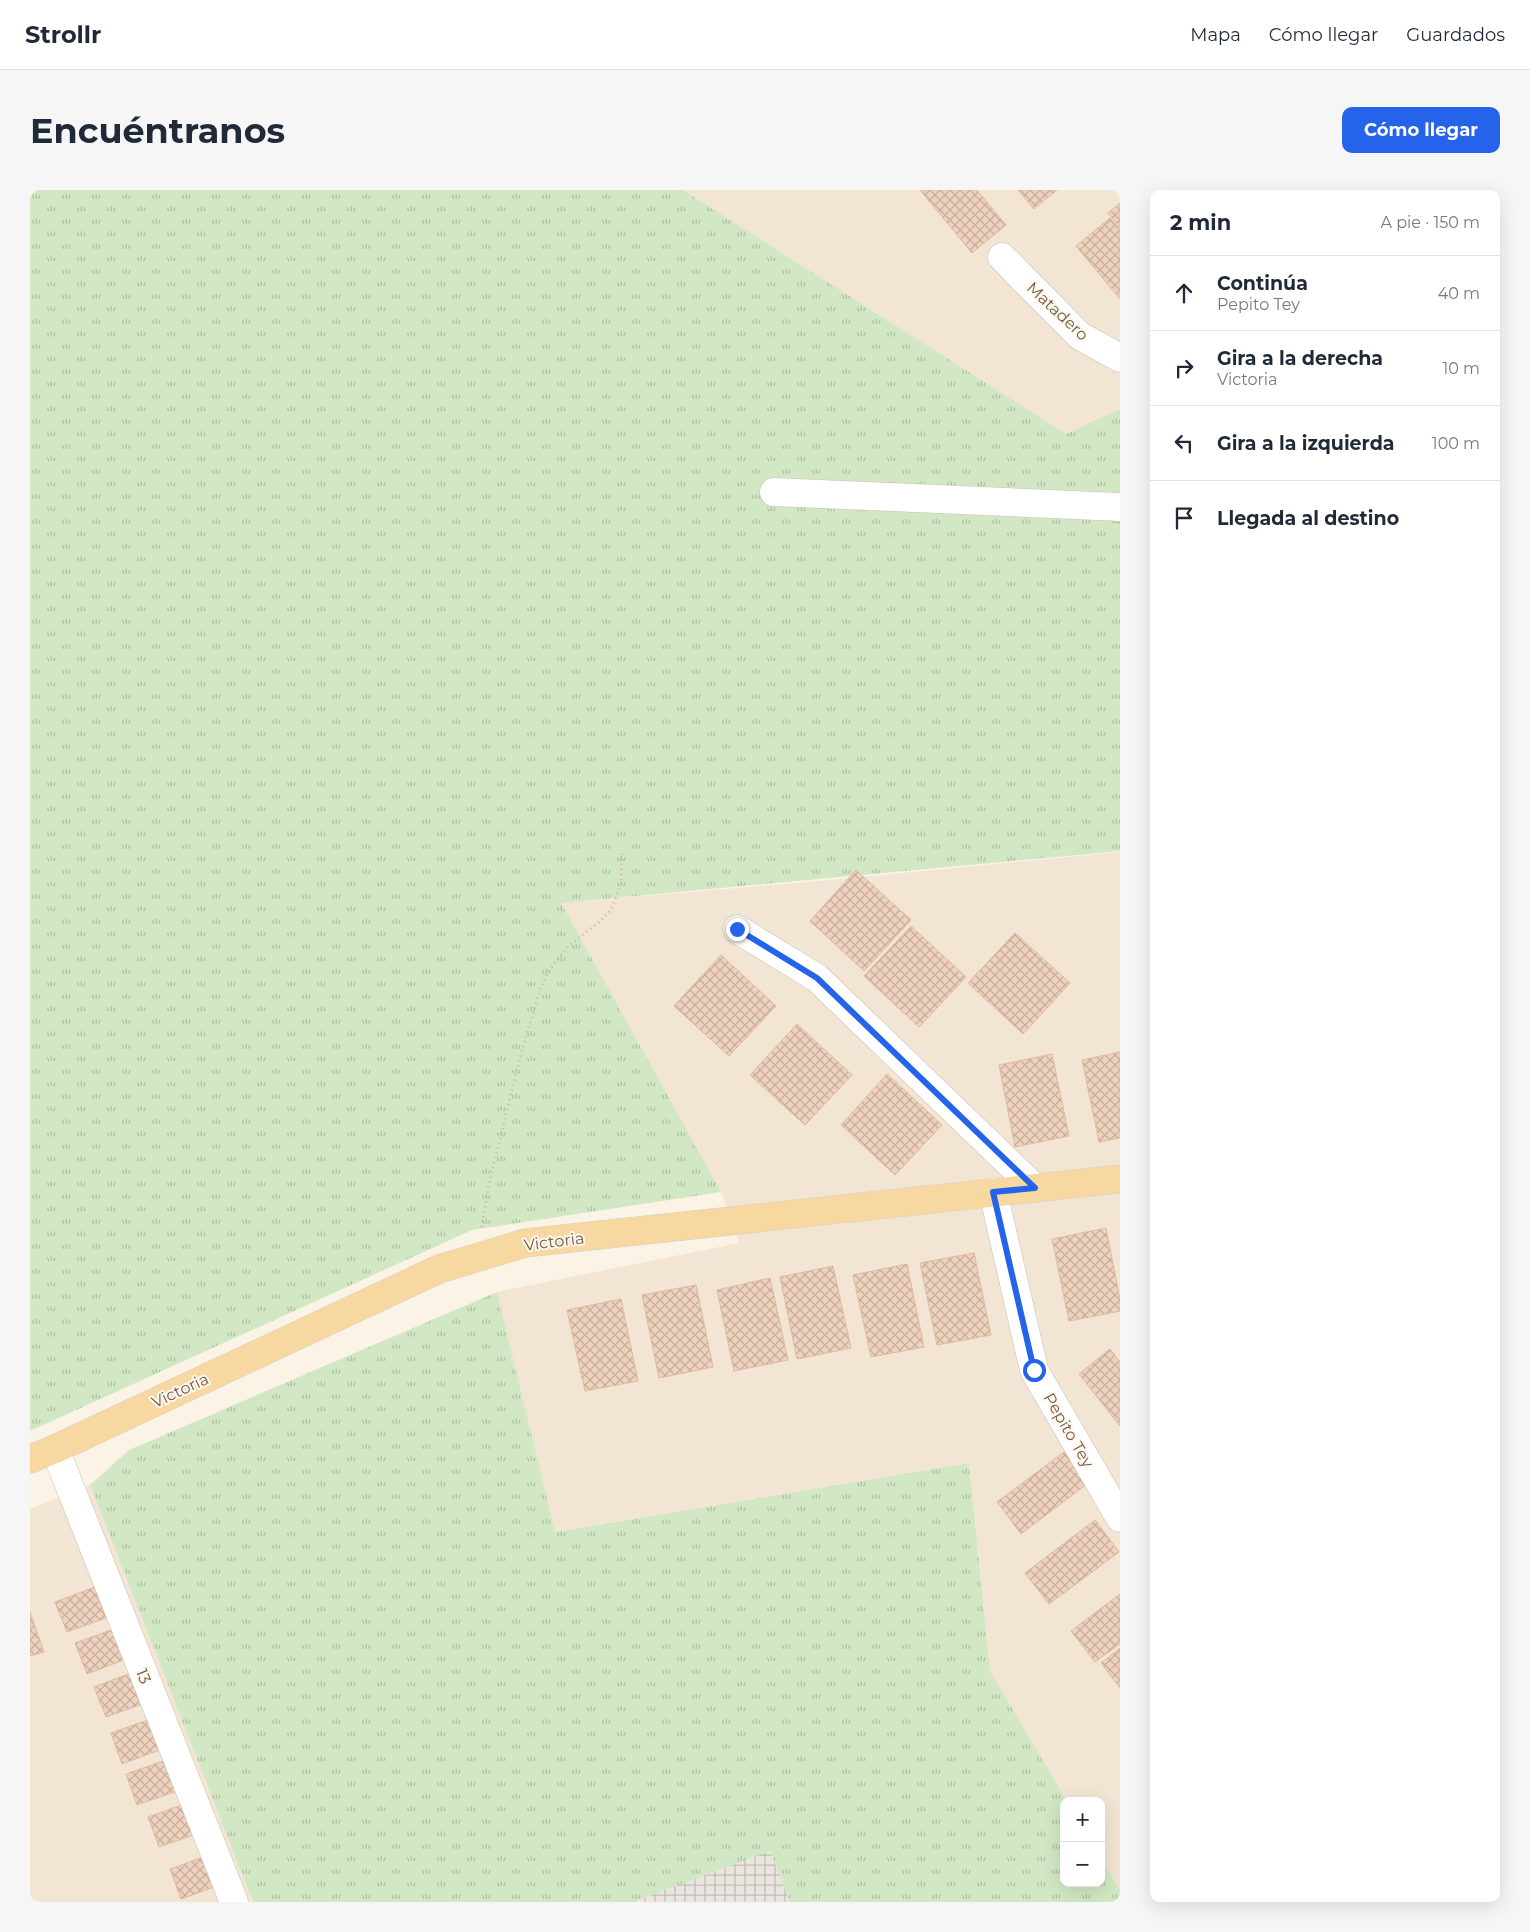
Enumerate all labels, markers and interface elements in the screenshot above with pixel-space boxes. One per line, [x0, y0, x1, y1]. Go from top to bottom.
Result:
text: Strollr [25, 20, 101, 49]
text: Mapa [1190, 24, 1241, 46]
text: Cómo llegar [1269, 24, 1378, 46]
text: Guardados [1406, 24, 1505, 46]
button: Cómo llegar [1342, 107, 1500, 153]
text: Encuéntranos [30, 109, 285, 152]
text: 2 min [1170, 210, 1231, 235]
text: A pie · 150 m [1381, 213, 1480, 232]
text: Continúa [1217, 272, 1308, 295]
street label: Matadero [1023, 278, 1092, 345]
icon: ahead [1170, 279, 1198, 307]
text: 40 m [1438, 284, 1480, 303]
text: Pepito Tey [1217, 295, 1300, 314]
text: Gira a la derecha [1217, 347, 1383, 370]
icon: right [1170, 354, 1198, 382]
text: 10 m [1442, 359, 1480, 378]
text: Victoria [1217, 370, 1278, 389]
icon: left [1170, 429, 1198, 457]
text: Gira a la izquierda [1217, 432, 1395, 455]
text: 100 m [1432, 434, 1480, 453]
icon: arrive [1170, 504, 1198, 532]
text: Llegada al destino [1217, 507, 1399, 530]
route end [726, 918, 749, 941]
street label: Victoria [523, 1228, 585, 1255]
route start [1023, 1359, 1046, 1382]
street label: Victoria [149, 1369, 212, 1412]
street label: Pepito Tey [1040, 1390, 1098, 1471]
street label: 13 [132, 1666, 155, 1687]
map controls [1060, 1797, 1105, 1887]
button: + [1060, 1797, 1105, 1842]
button: − [1060, 1842, 1105, 1887]

